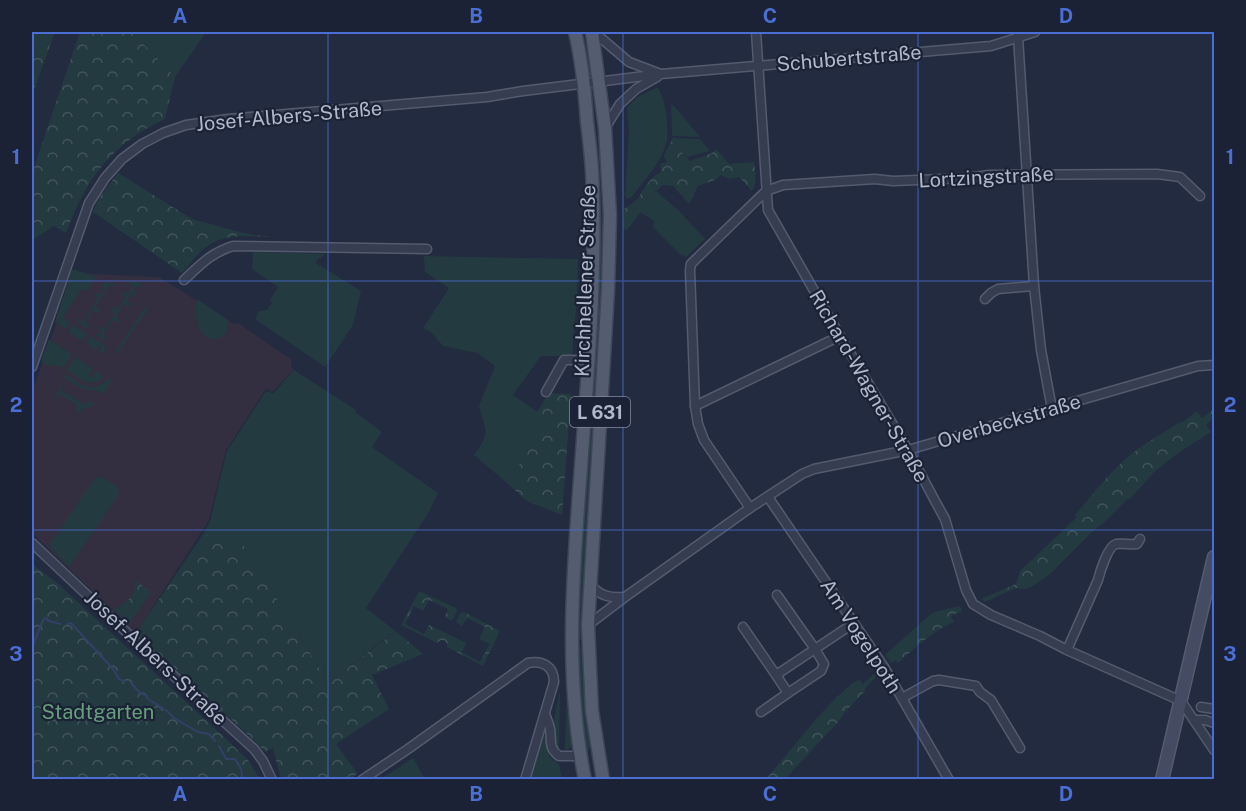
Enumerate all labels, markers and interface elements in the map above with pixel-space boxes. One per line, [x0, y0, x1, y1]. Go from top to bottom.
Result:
text: A [173, 4, 187, 28]
text: B [469, 4, 483, 28]
text: C [763, 4, 777, 28]
text: D [1059, 4, 1073, 28]
street label: Schubertstraße [776, 40, 922, 76]
street label: Josef-Albers-Straße [195, 96, 383, 136]
text: 1 [12, 145, 20, 169]
text: 1 [1226, 145, 1234, 169]
street label: Lortzingstraße [918, 161, 1054, 193]
street label: Kirchhellener Straße [570, 185, 600, 377]
street label: Richard-Wagner-Straße [804, 286, 934, 486]
street label: Overbeckstraße [935, 389, 1083, 453]
text: 2 [10, 393, 22, 417]
text: 2 [1224, 393, 1236, 417]
road number: L 631 [570, 397, 630, 427]
street label: Am Vogelpoth [815, 574, 907, 698]
street label: Josef-Albers-Straße [80, 586, 232, 730]
text: 3 [9, 642, 23, 666]
text: 3 [1223, 642, 1237, 666]
park label: Stadtgarten [42, 700, 154, 724]
text: A [173, 782, 187, 806]
text: B [469, 782, 483, 806]
text: C [763, 782, 777, 806]
text: D [1059, 782, 1073, 806]

